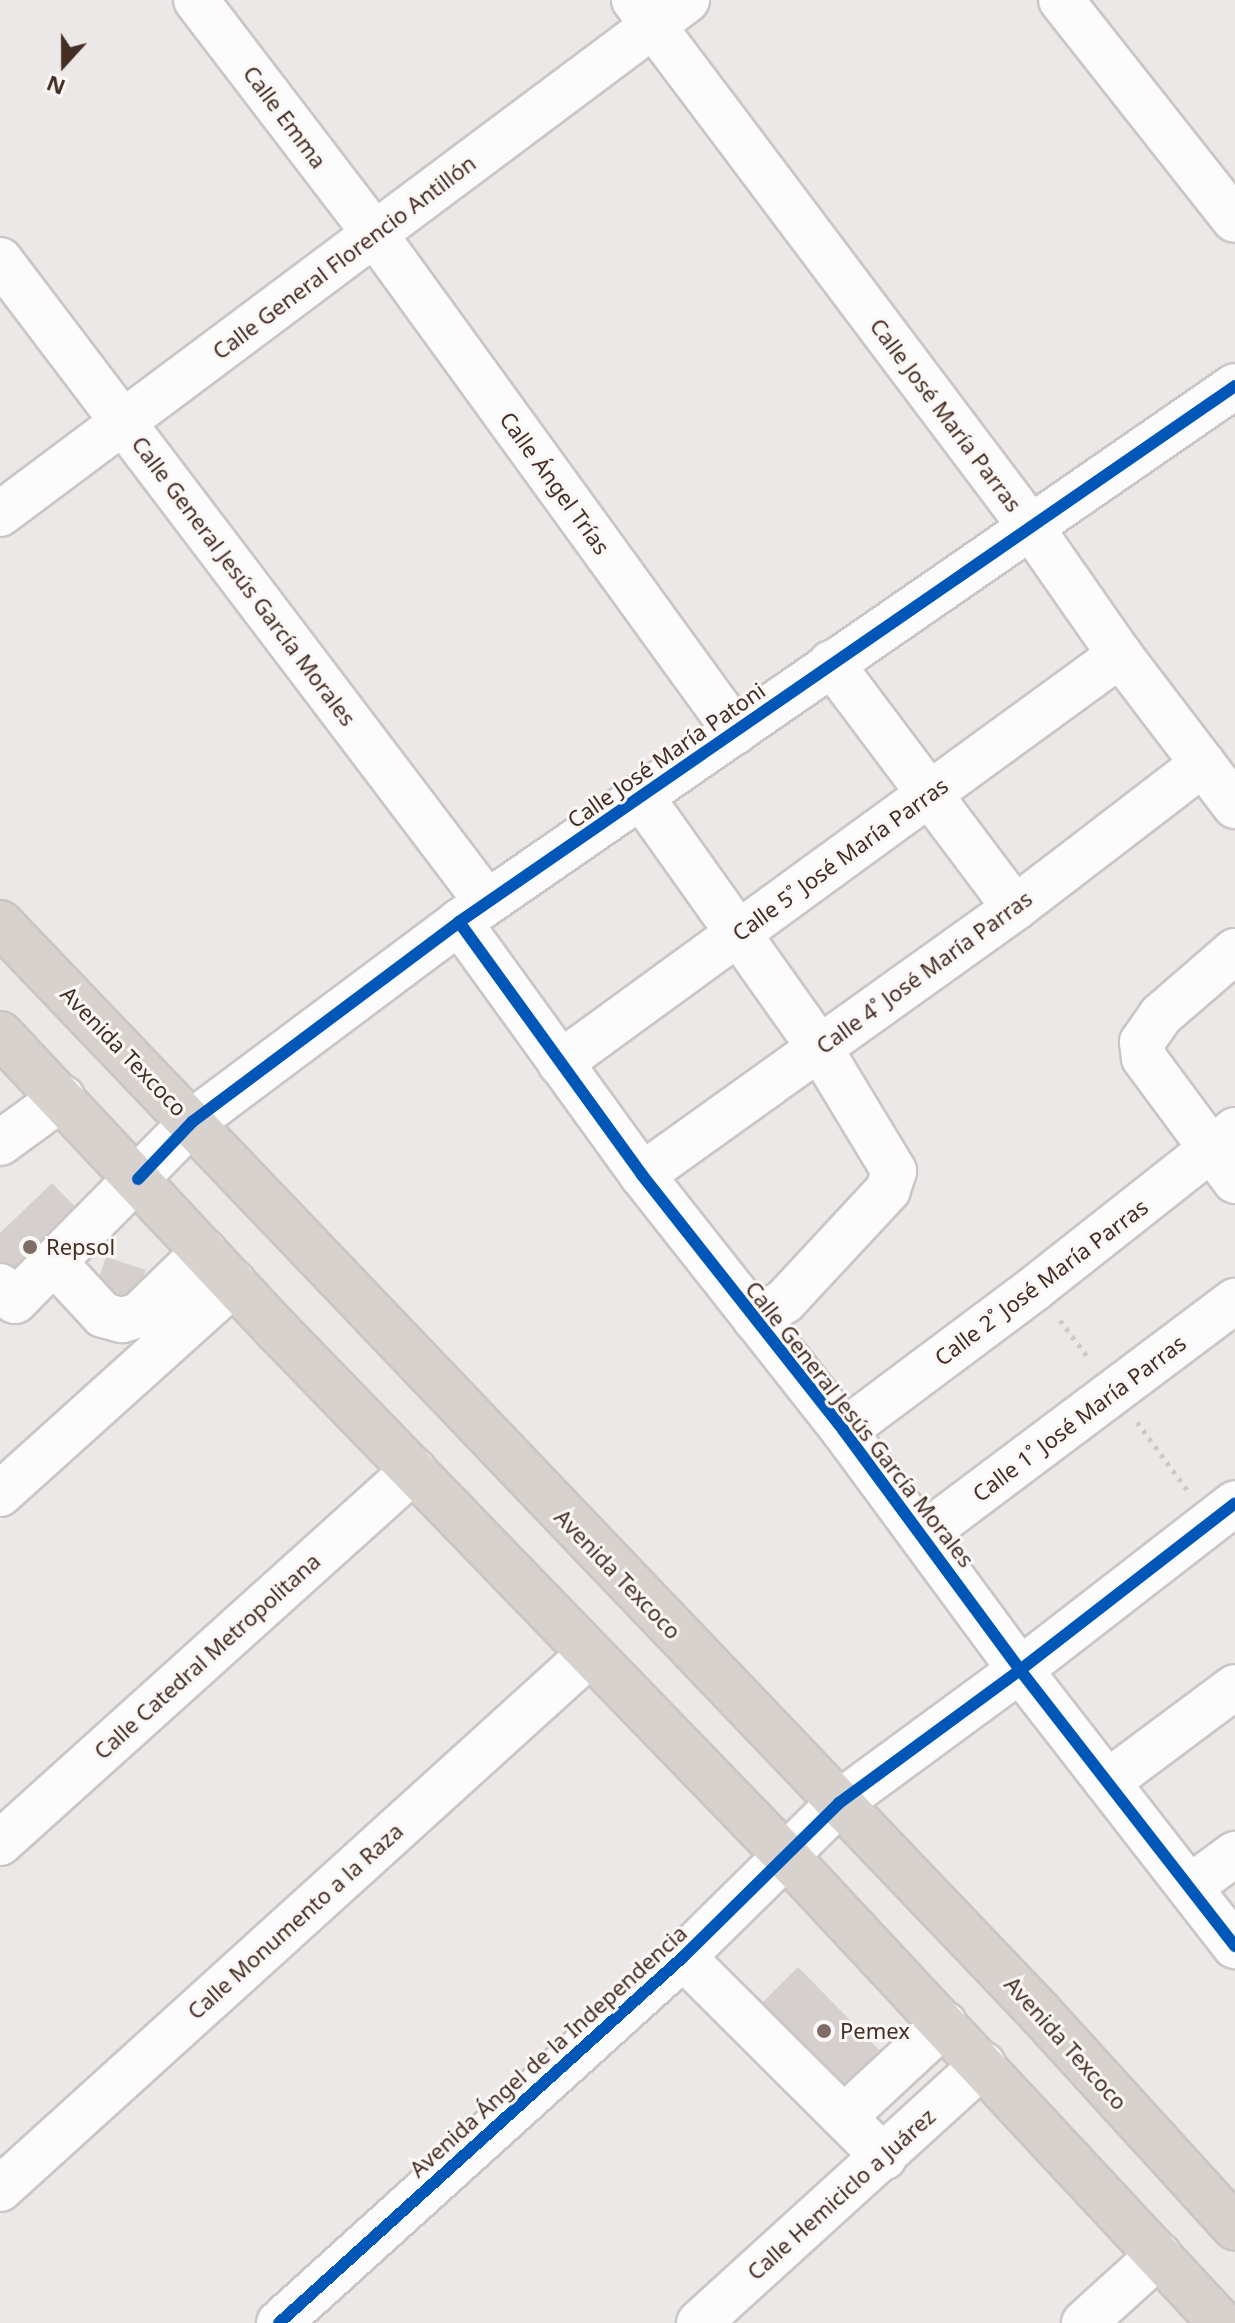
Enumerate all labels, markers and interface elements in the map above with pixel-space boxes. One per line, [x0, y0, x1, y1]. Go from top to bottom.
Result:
north arrow [24, 24, 104, 104]
street label: Calle Emma [238, 61, 332, 173]
text: N [42, 69, 69, 104]
street label: Calle General Florencio Antillón [207, 149, 481, 365]
street label: Calle José María Parras [865, 313, 1027, 517]
street label: Calle Ángel Trías [495, 407, 615, 559]
street label: Calle General Jesús García Morales [126, 431, 362, 731]
street label: Calle José María Patoni [562, 677, 770, 833]
street label: Calle 5˚ José María Parras [727, 772, 953, 946]
street label: Calle 4˚ José María Parras [811, 885, 1037, 1059]
street label: Avenida Texcoco [55, 981, 193, 1121]
street label: Calle 2˚ José María Parras [929, 1193, 1153, 1371]
place label: Repsol [46, 1234, 115, 1260]
marker: Repsol [21, 1238, 39, 1256]
street label: Calle General Jesús García Morales [740, 1276, 980, 1572]
street label: Calle 1˚ José María Parras [967, 1329, 1191, 1507]
street label: Avenida Texcoco [549, 1504, 687, 1644]
street label: Calle Catedral Metropolitana [89, 1548, 325, 1764]
street label: Calle Monumento a la Raza [182, 1817, 408, 2025]
street label: Avenida Ángel de la Independencia [404, 1920, 692, 2182]
street label: Avenida Texcoco [999, 1971, 1133, 2115]
place label: Pemex [840, 2018, 910, 2044]
marker: Pemex [815, 2022, 833, 2040]
street label: Calle Hemiciclo a Juárez [742, 2103, 940, 2285]

